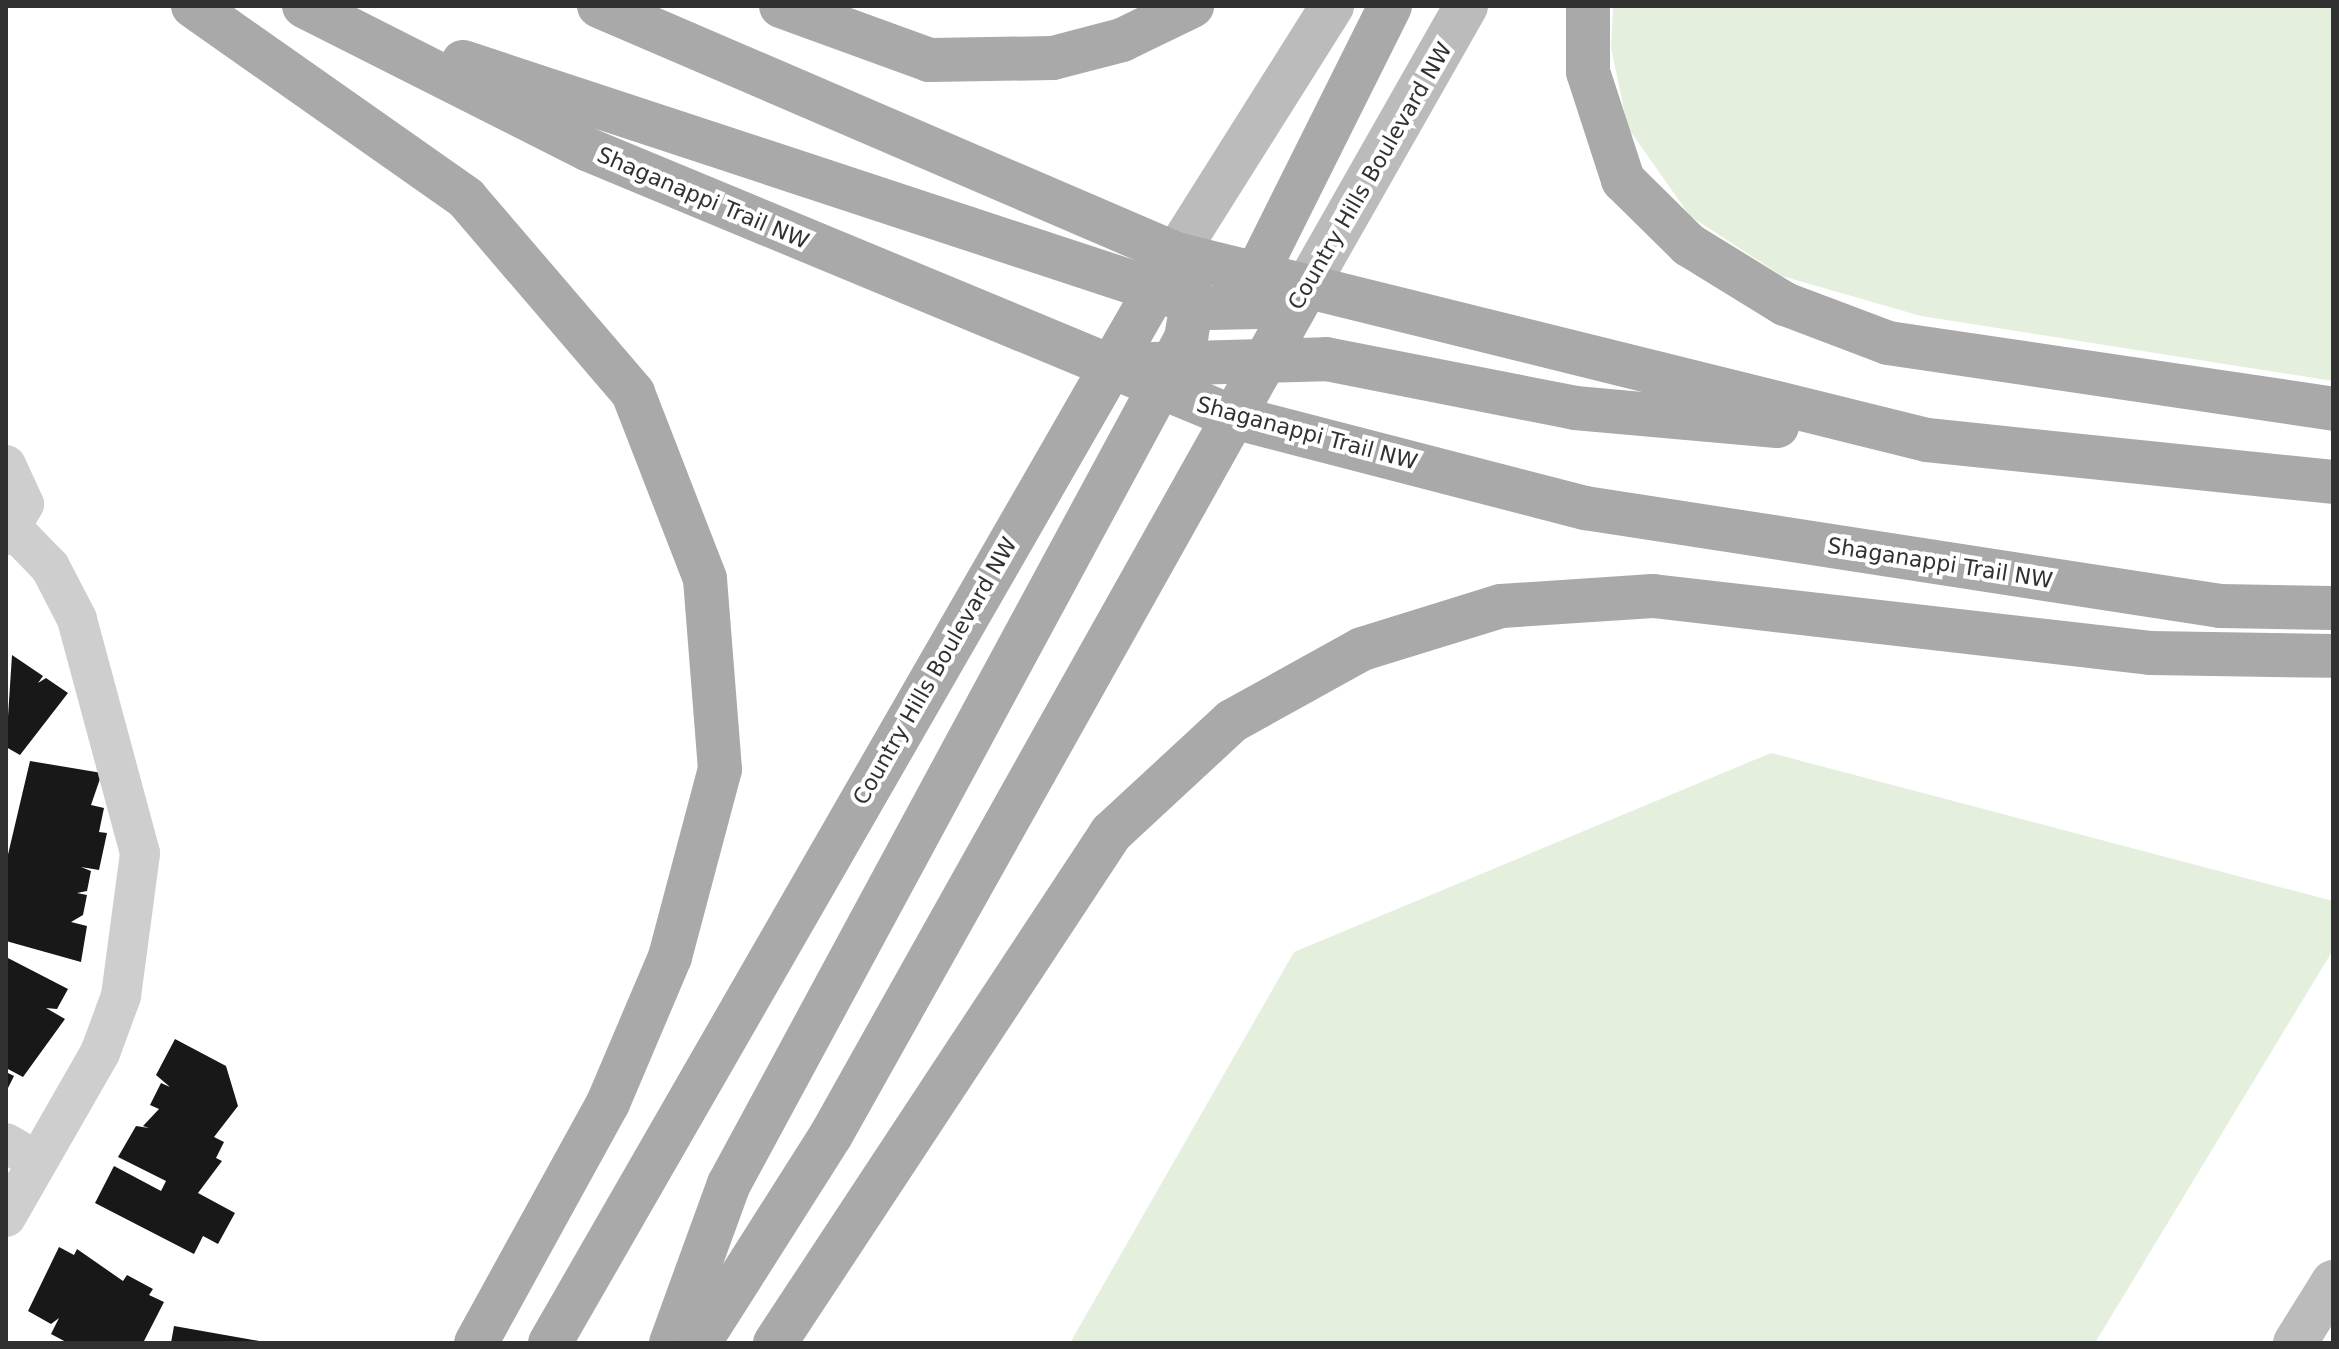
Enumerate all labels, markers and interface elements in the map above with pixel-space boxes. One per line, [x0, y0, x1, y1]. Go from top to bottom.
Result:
street label: Country Hills Boulevard NW [1283, 38, 1457, 314]
street label: Shaganappi Trail NW [593, 141, 813, 255]
street label: Shaganappi Trail NW [1194, 391, 1420, 475]
street label: Shaganappi Trail NW [1826, 532, 2054, 594]
street label: Country Hills Boulevard NW [848, 533, 1022, 809]

